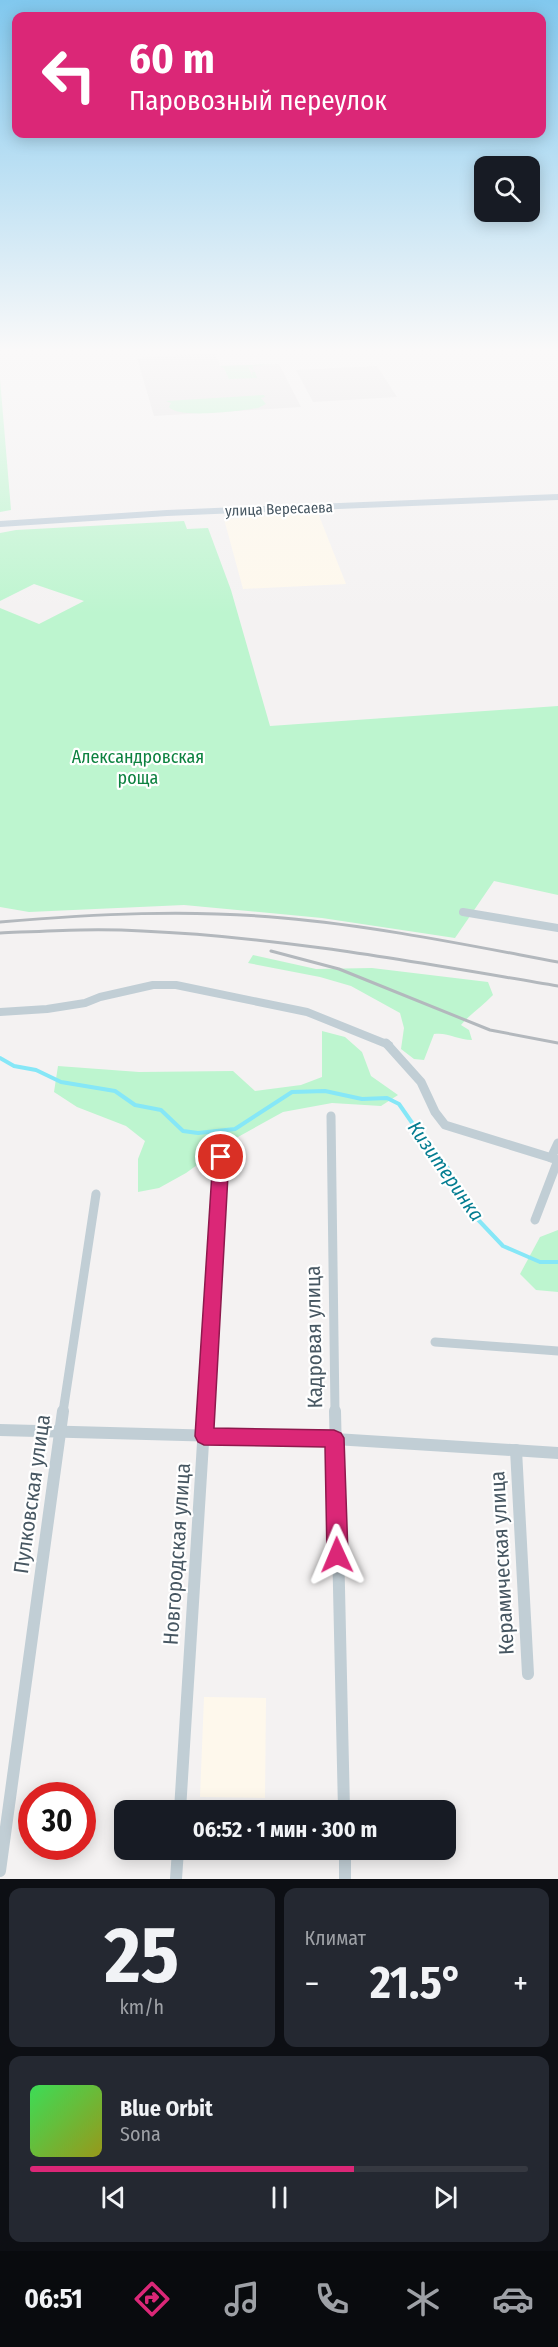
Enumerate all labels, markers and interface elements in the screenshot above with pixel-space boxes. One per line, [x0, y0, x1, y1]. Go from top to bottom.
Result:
text: 60 m [129, 34, 215, 84]
icon: left [30, 36, 108, 114]
text: Паровозный переулок [129, 85, 387, 117]
map controls [474, 156, 540, 222]
button: search [474, 156, 540, 222]
street label: улица Вересаева [225, 498, 333, 520]
park label: Александровская роща [72, 746, 204, 789]
water label: Кизитеринка [403, 1116, 489, 1226]
pin [195, 1131, 246, 1182]
icon: arrive [204, 1140, 237, 1173]
street label: Кадровая улица [300, 1265, 328, 1409]
street label: Пулковская улица [8, 1413, 56, 1575]
street label: Новгородская улица [158, 1462, 196, 1646]
street label: Керамическая улица [484, 1470, 520, 1656]
position arrow [305, 1523, 369, 1587]
speed limit sign: 30 [18, 1782, 96, 1860]
text: 06:52 · 1 мин · 300 m [193, 1816, 377, 1843]
text: 25 [105, 1909, 179, 2003]
text: Климат [305, 1926, 366, 1950]
text: 21.5° [370, 1956, 462, 2010]
text: − [305, 1964, 319, 2004]
text: + [513, 1964, 528, 2004]
text: km/h [119, 1995, 164, 2019]
text: Blue Orbit [120, 2095, 213, 2122]
text: Sona [120, 2122, 161, 2146]
icon: previous [97, 2181, 130, 2214]
icon: pause [263, 2181, 296, 2214]
icon: next [429, 2181, 462, 2214]
icon: directions [131, 2278, 173, 2320]
icon: music [221, 2278, 263, 2320]
icon: phone [311, 2278, 353, 2320]
icon: climate [402, 2278, 444, 2320]
icon: car [492, 2278, 534, 2320]
text: 06:51 [24, 2283, 83, 2315]

